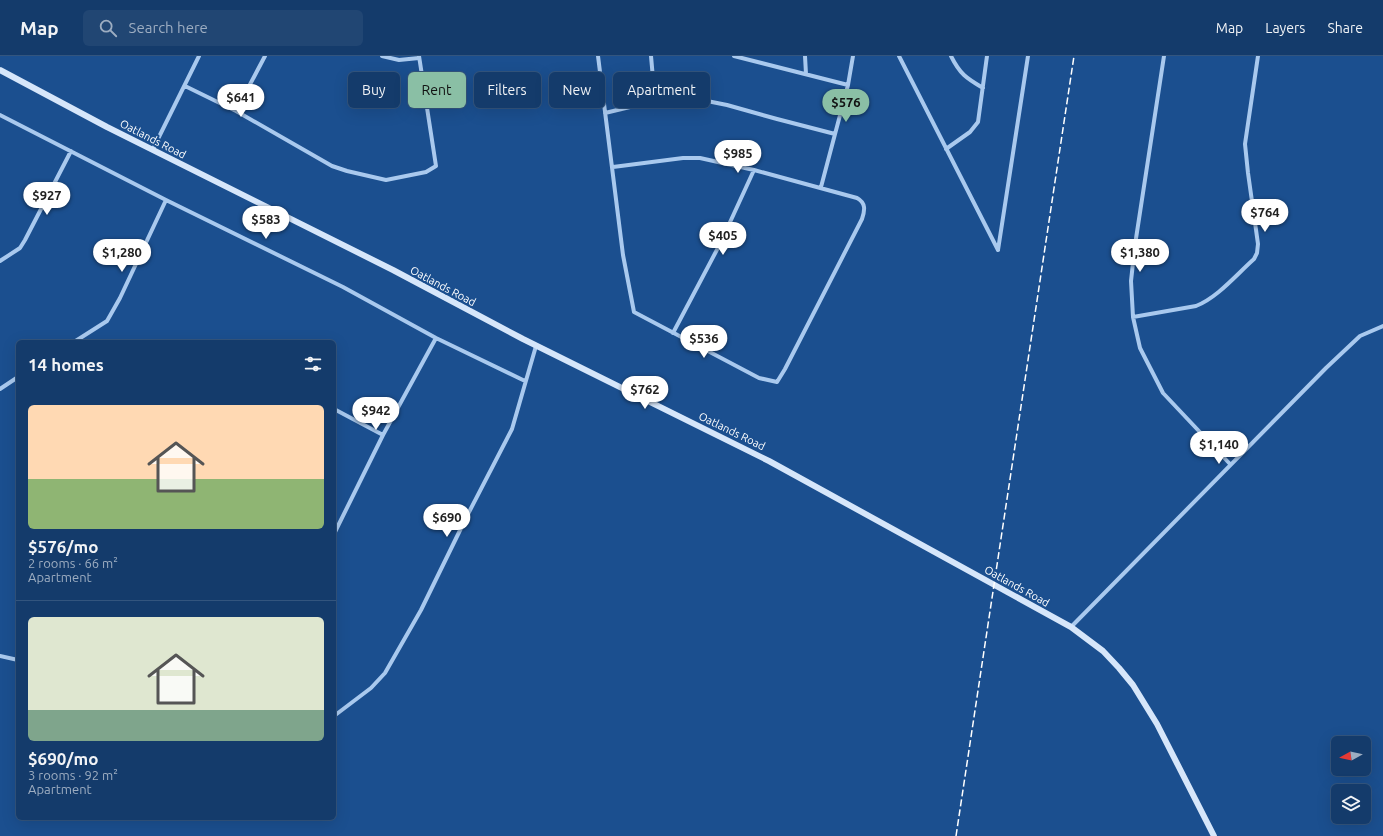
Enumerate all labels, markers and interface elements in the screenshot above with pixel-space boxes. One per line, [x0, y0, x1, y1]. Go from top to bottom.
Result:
search box [83, 10, 363, 46]
text: Map [20, 17, 59, 39]
icon: search [97, 17, 119, 39]
text: Search here [129, 19, 208, 36]
text: Map [1216, 20, 1243, 36]
text: Layers [1265, 20, 1305, 36]
text: Share [1327, 20, 1363, 36]
chip: Buy [348, 72, 400, 108]
chip: Rent [408, 72, 466, 108]
chip: Filters [474, 72, 541, 108]
chip: New [549, 72, 605, 108]
chip: Apartment [613, 72, 710, 108]
pin: $641 [217, 84, 265, 118]
pin: $576 [822, 89, 870, 123]
text: $641 [226, 90, 256, 104]
text: $576 [831, 95, 861, 109]
street label: Oatlands Road [118, 117, 188, 161]
pin: $985 [714, 140, 762, 174]
text: $985 [723, 146, 753, 160]
pin: $927 [23, 182, 71, 216]
text: $927 [32, 188, 62, 202]
pin: $764 [1241, 199, 1289, 233]
text: $764 [1250, 205, 1280, 219]
pin: $583 [242, 206, 290, 240]
text: $583 [251, 212, 281, 226]
pin: $405 [699, 222, 747, 256]
text: $405 [708, 228, 738, 242]
pin: $1,280 [89, 239, 155, 273]
pin: $1,380 [1107, 239, 1173, 273]
text: $1,280 [102, 245, 142, 259]
text: $1,380 [1120, 245, 1160, 259]
street label: Oatlands Road [408, 264, 478, 308]
pin: $536 [680, 325, 728, 359]
text: $536 [689, 331, 719, 345]
icon: filters [302, 353, 324, 375]
text: 14 homes [28, 355, 104, 374]
pin: $762 [621, 376, 669, 410]
text: $762 [630, 382, 660, 396]
pin: $942 [352, 397, 400, 431]
text: $942 [361, 403, 391, 417]
street label: Oatlands Road [697, 410, 767, 452]
icon: home [140, 431, 212, 503]
pin: $1,140 [1186, 431, 1252, 465]
text: $1,140 [1199, 437, 1239, 451]
pin: $690 [423, 504, 471, 538]
text: $690 [432, 510, 462, 524]
text: $576/mo [28, 537, 98, 556]
text: 2 rooms · 66 m² [28, 556, 118, 570]
street label: Oatlands Road [982, 563, 1052, 609]
text: Apartment [28, 570, 92, 584]
icon: home [140, 643, 212, 715]
north arrow [1331, 736, 1371, 776]
map controls [1331, 736, 1371, 824]
text: $690/mo [28, 749, 98, 768]
text: 3 rooms · 92 m² [28, 768, 118, 782]
text: Apartment [28, 782, 92, 796]
button: layers [1331, 784, 1371, 824]

